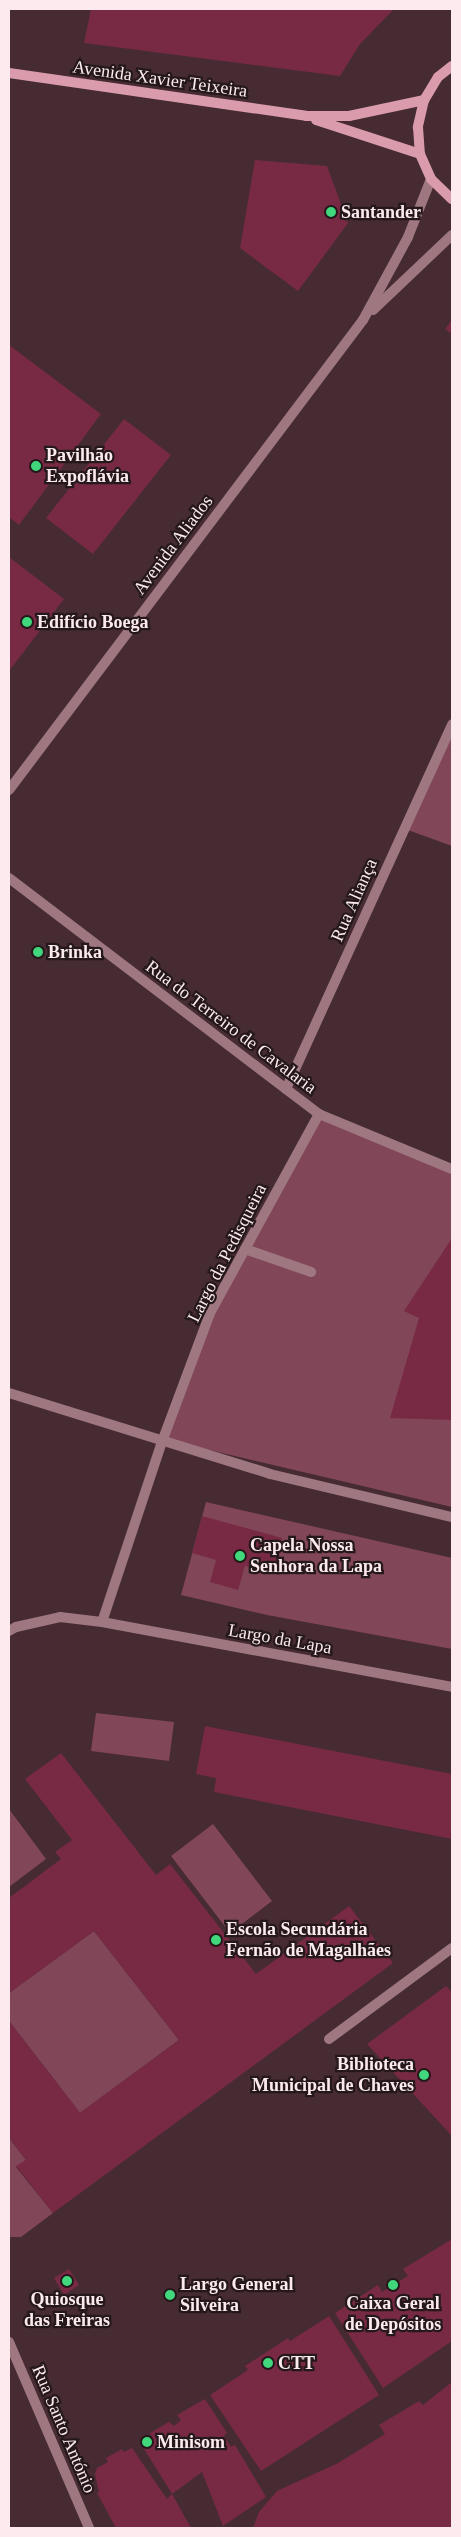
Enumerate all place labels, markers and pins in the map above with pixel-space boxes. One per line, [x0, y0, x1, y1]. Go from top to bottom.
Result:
place label: Santander [341, 201, 421, 223]
marker: Santander [325, 206, 337, 218]
place label: Pavilhão Expoflávia [46, 445, 129, 488]
marker: Pavilhão Expoflávia [30, 460, 42, 472]
place label: Edifício Boega [37, 611, 148, 633]
marker: Edifício Boega [21, 616, 33, 628]
place label: Brinka [48, 941, 102, 963]
marker: Brinka [32, 946, 44, 958]
place label: Capela Nossa Senhora da Lapa [250, 1535, 382, 1578]
marker: Capela Nossa Senhora da Lapa [234, 1550, 246, 1562]
place label: Escola Secundária Fernão de Magalhães [226, 1919, 391, 1962]
marker: Escola Secundária Fernão de Magalhães [210, 1934, 222, 1946]
place label: Biblioteca Municipal de Chaves [252, 2054, 414, 2096]
marker: Biblioteca Municipal de Chaves [418, 2069, 430, 2081]
place label: Largo General Silveira [180, 2274, 293, 2316]
marker: Quiosque das Freiras [61, 2275, 73, 2287]
marker: Caixa Geral de Depósitos [387, 2279, 399, 2291]
place label: Quiosque das Freiras [24, 2289, 110, 2332]
marker: Largo General Silveira [164, 2289, 176, 2301]
place label: Caixa Geral de Depósitos [345, 2293, 441, 2336]
place label: CTT [278, 2352, 315, 2374]
marker: CTT [262, 2357, 274, 2369]
place label: Minisom [157, 2431, 225, 2453]
marker: Minisom [141, 2436, 153, 2448]

